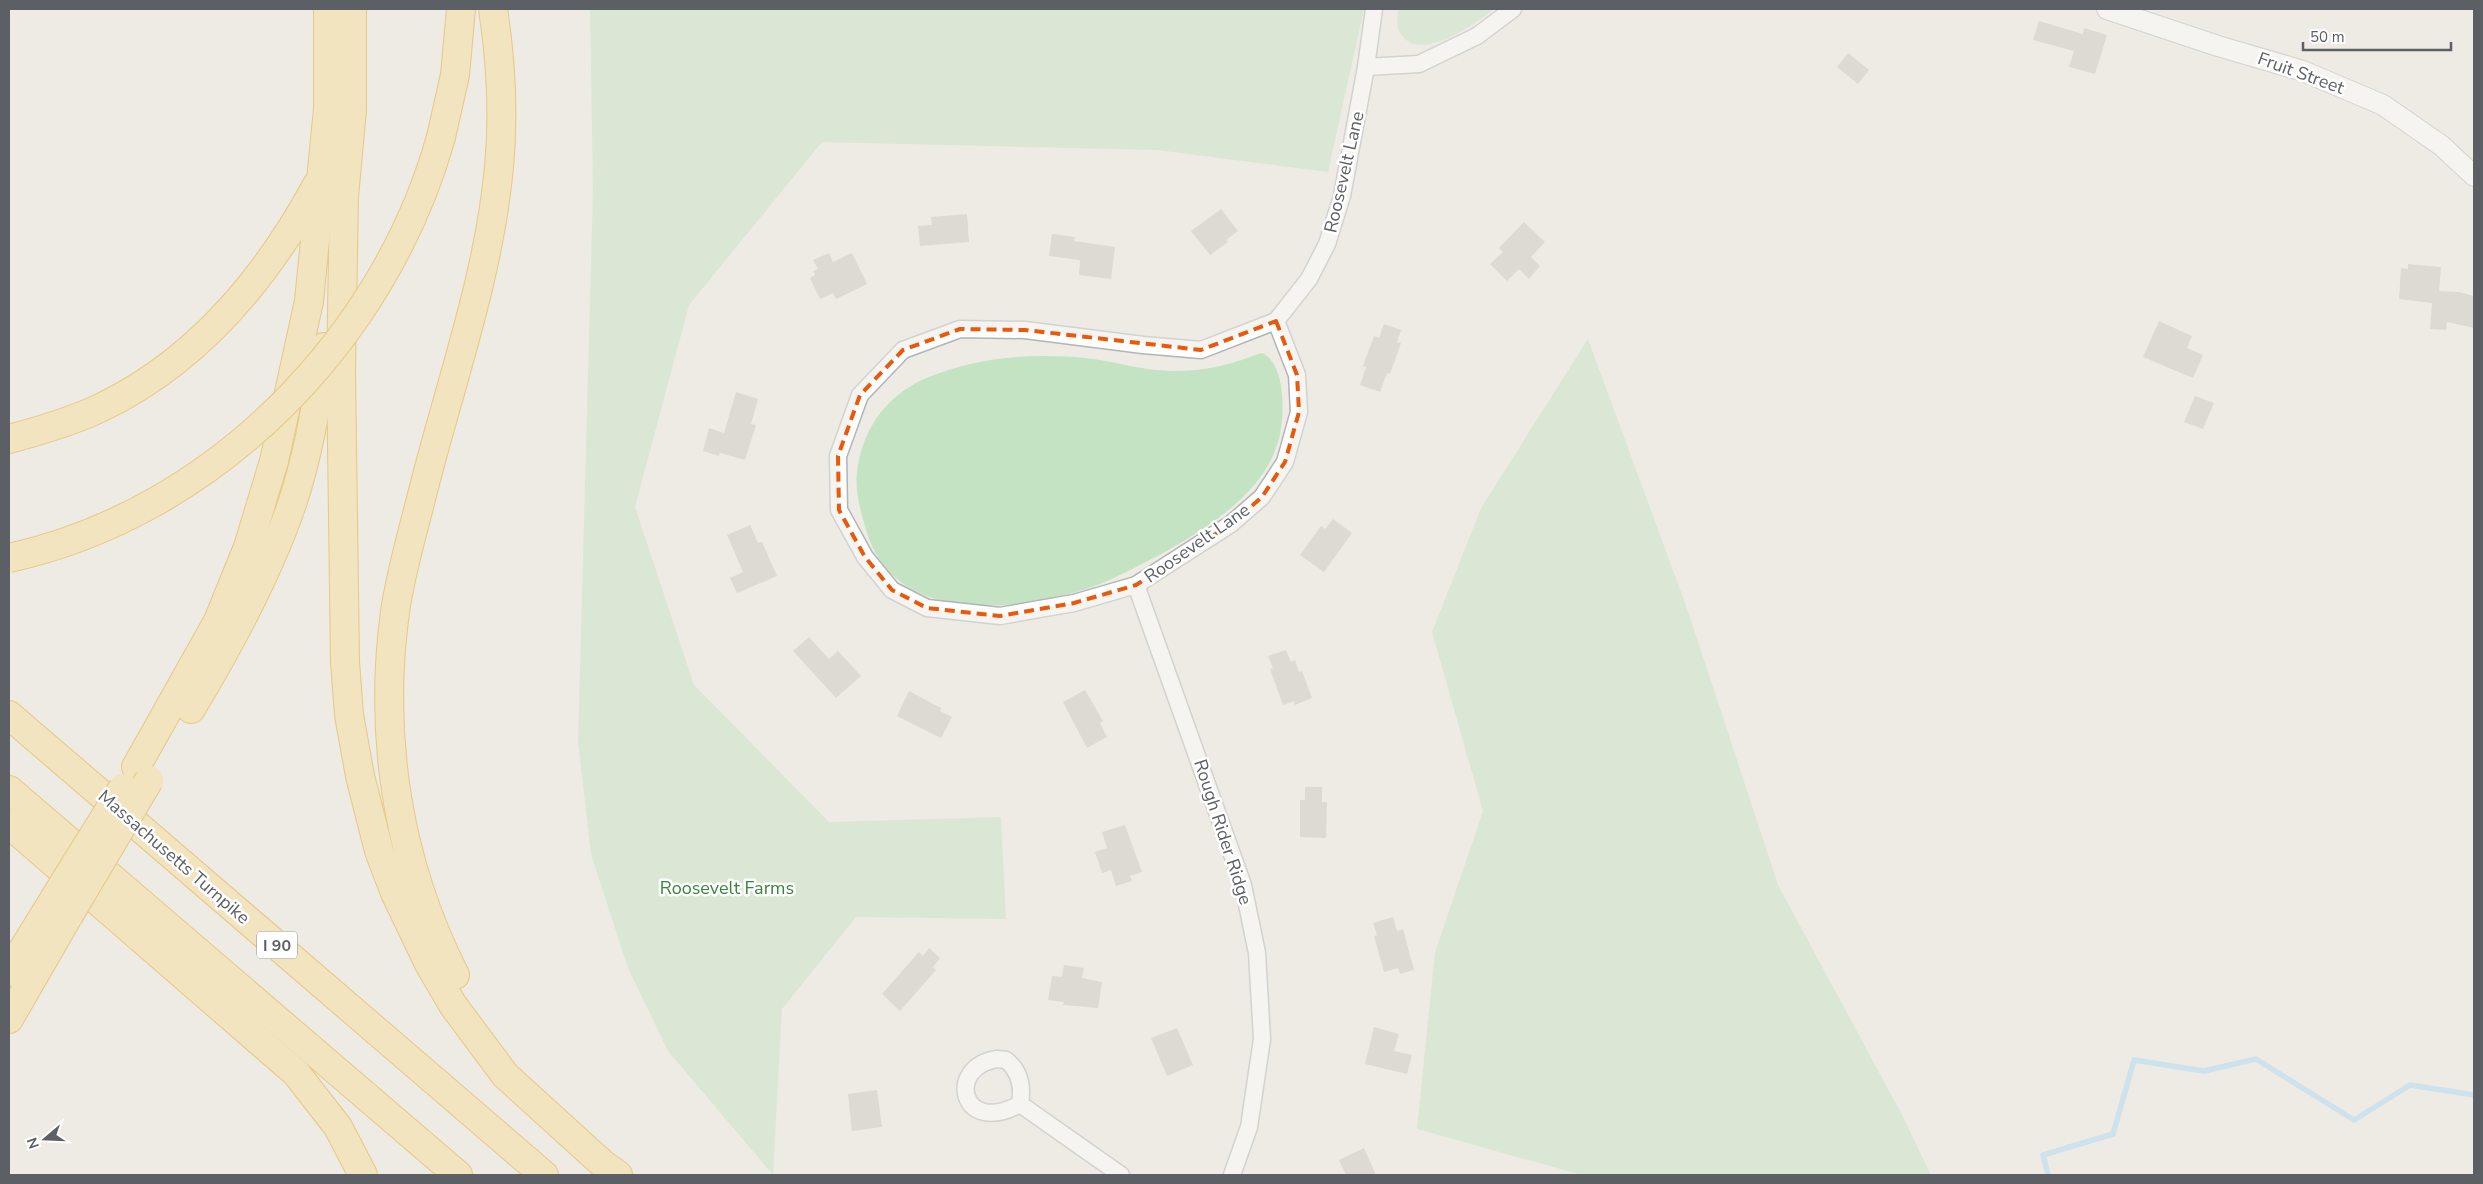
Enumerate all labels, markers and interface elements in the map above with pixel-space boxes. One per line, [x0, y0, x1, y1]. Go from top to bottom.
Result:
scale bar [2303, 20, 2450, 52]
text: 50 m [2310, 27, 2345, 47]
street label: Fruit Street [2254, 46, 2348, 100]
street label: Roosevelt Lane [1318, 109, 1370, 235]
street label: Roosevelt Lane [1139, 498, 1255, 588]
street label: Rough Rider Ridge [1188, 756, 1258, 908]
street label: Massachusetts Turnpike [93, 784, 255, 930]
park label: Roosevelt Farms [660, 876, 794, 900]
road number: I 90 [257, 932, 297, 958]
north arrow [20, 1114, 70, 1164]
text: N [22, 1135, 44, 1151]

